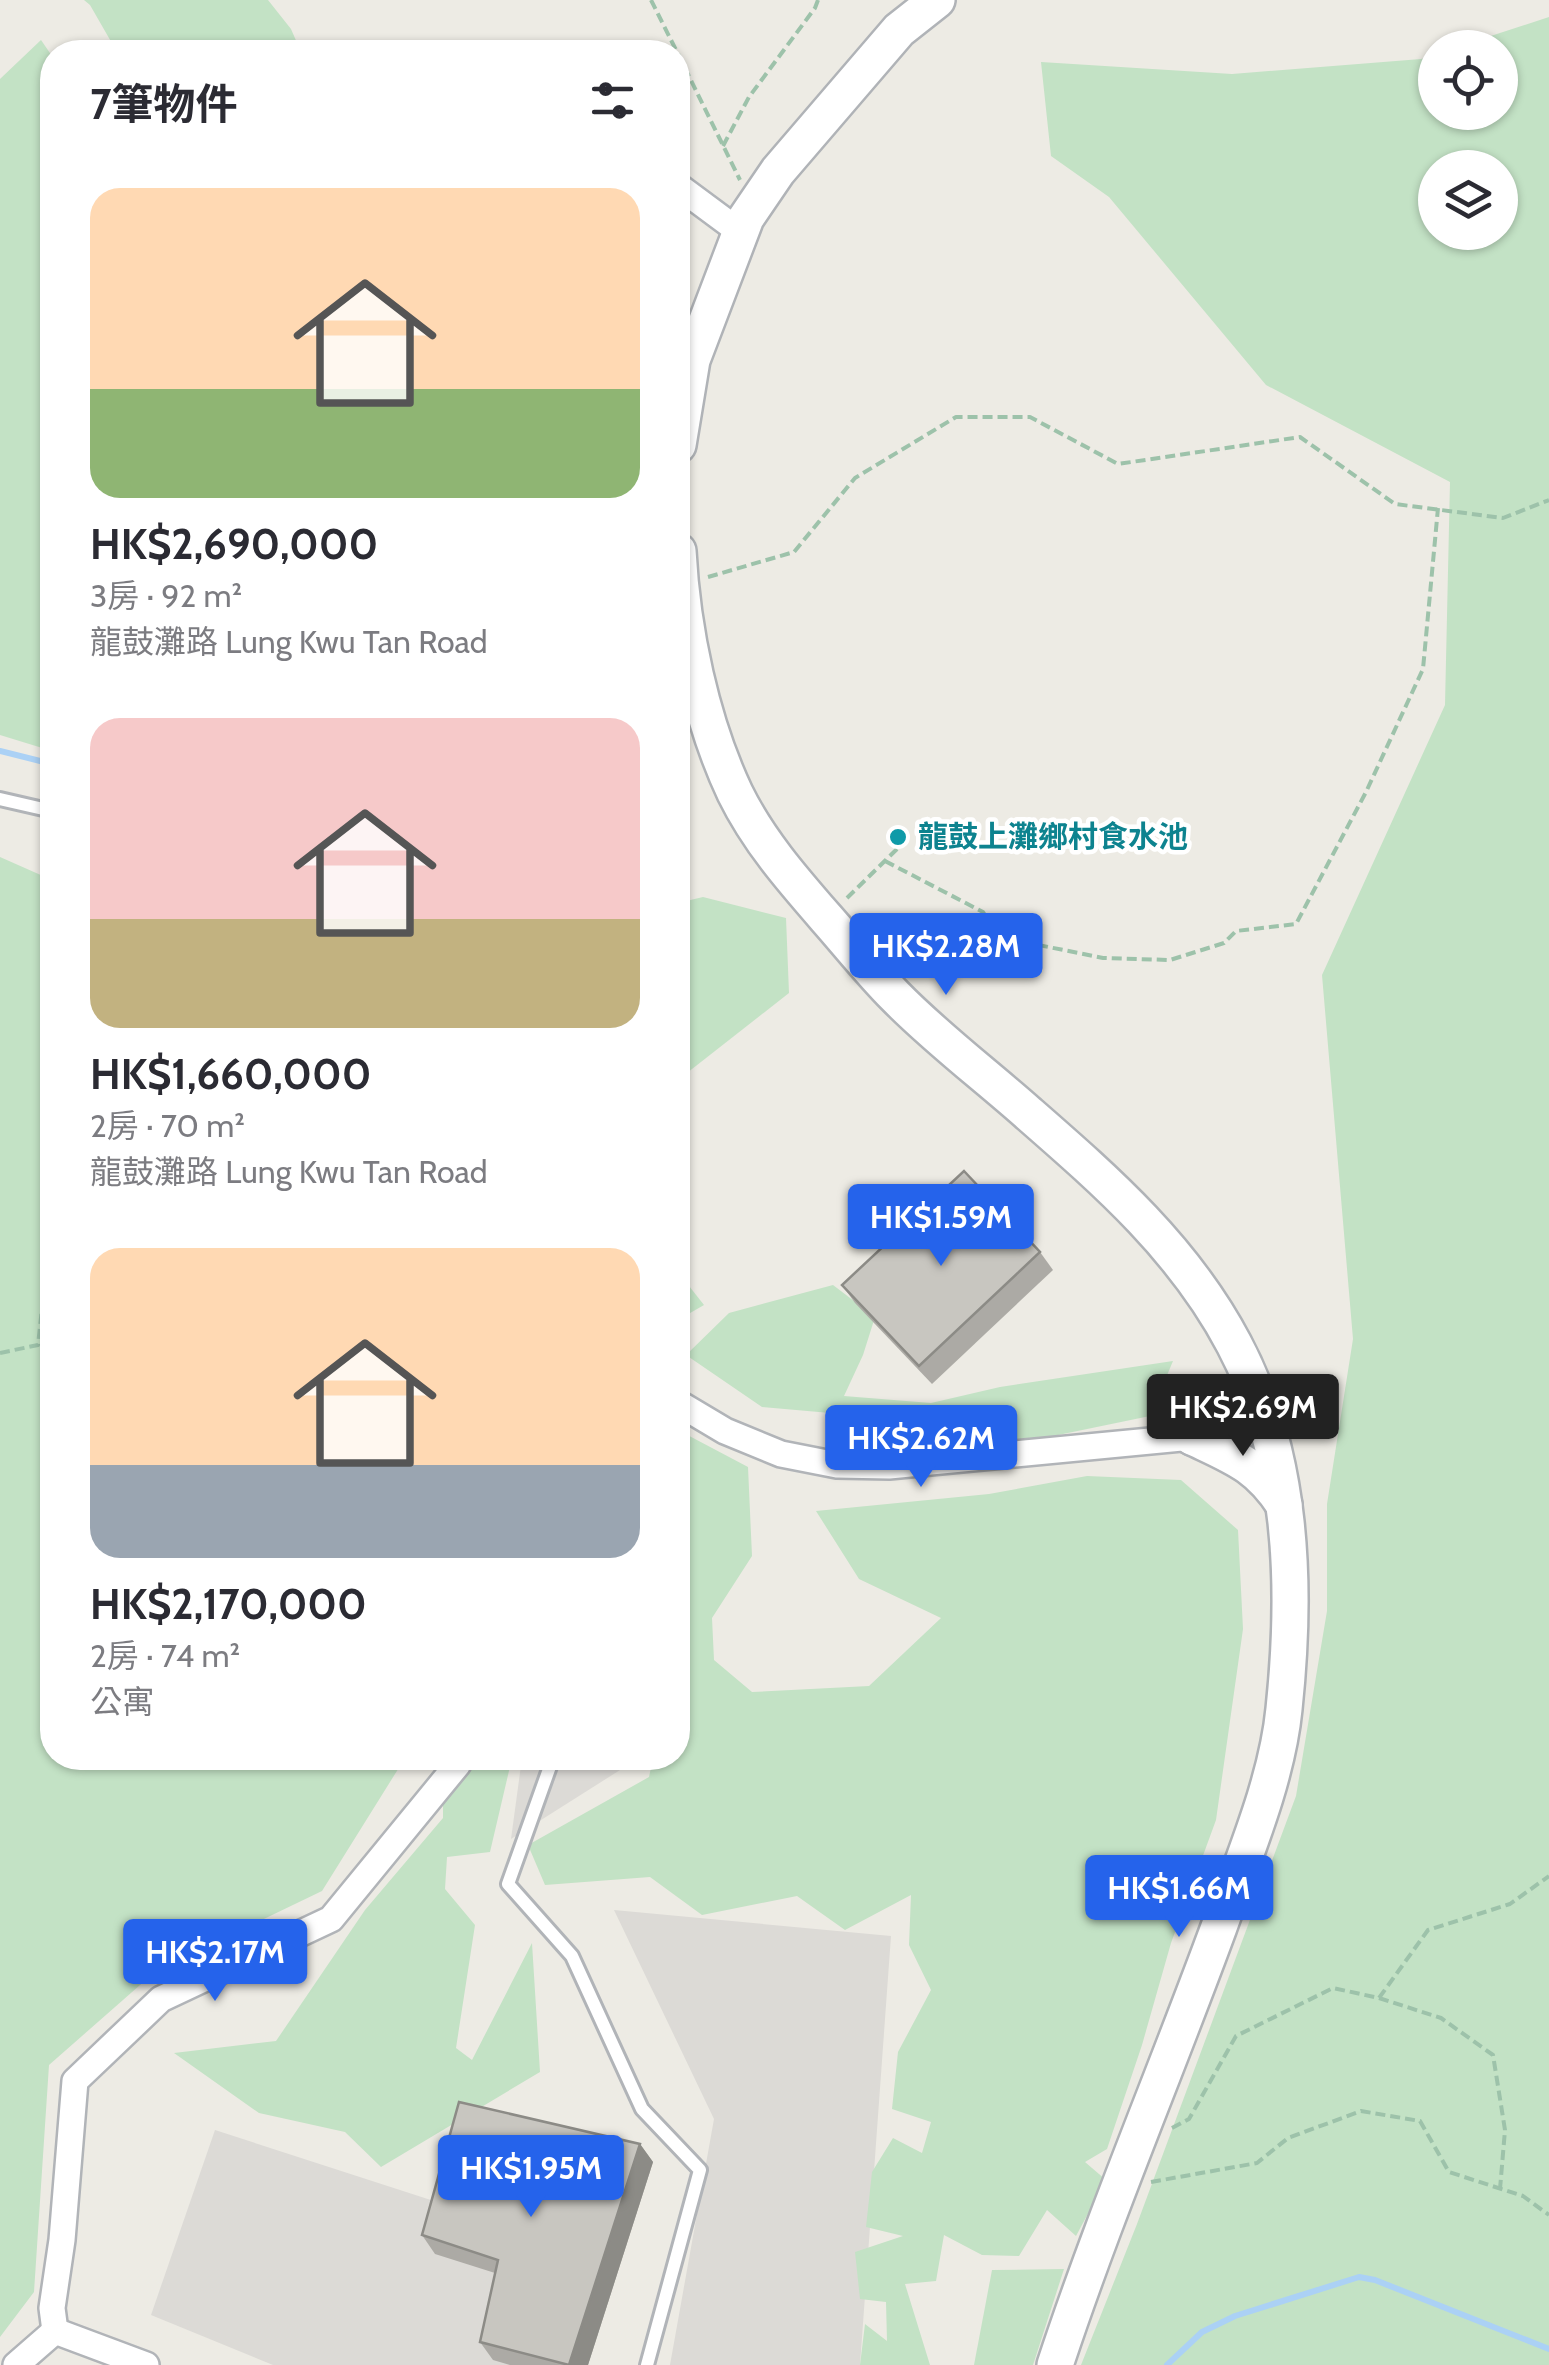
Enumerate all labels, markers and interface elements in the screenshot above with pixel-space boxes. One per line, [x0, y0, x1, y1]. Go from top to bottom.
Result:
map controls [1418, 30, 1518, 250]
button: locate [1418, 30, 1518, 130]
icon: filters [585, 73, 640, 128]
text: 7筆物件 [90, 78, 237, 130]
button: layers [1418, 150, 1518, 250]
icon: home [275, 253, 455, 433]
text: HK$2,690,000 [90, 518, 378, 570]
text: 3房 · 92 m² [90, 576, 242, 615]
text: 龍鼓灘路 Lung Kwu Tan Road [90, 622, 488, 661]
icon: home [275, 783, 455, 963]
place label: 龍鼓上灘鄉村食水池 [918, 818, 1188, 855]
marker: 龍鼓上灘鄉村食水池 [887, 826, 909, 848]
pin: HK$2.28M [843, 913, 1049, 998]
text: HK$2.28M [872, 926, 1020, 965]
text: HK$1,660,000 [90, 1048, 371, 1100]
text: 2房 · 70 m² [90, 1106, 245, 1145]
text: 龍鼓灘路 Lung Kwu Tan Road [90, 1152, 488, 1191]
pin: HK$1.59M [838, 1184, 1044, 1269]
text: HK$1.59M [870, 1197, 1012, 1236]
icon: home [275, 1313, 455, 1493]
pin: HK$2.69M [1140, 1374, 1346, 1459]
text: HK$2.69M [1169, 1387, 1317, 1426]
pin: HK$2.62M [818, 1405, 1024, 1490]
text: HK$2.62M [847, 1418, 995, 1457]
text: HK$2,170,000 [90, 1578, 367, 1630]
text: 2房 · 74 m² [90, 1636, 240, 1675]
text: 公寓 [90, 1682, 154, 1721]
pin: HK$1.66M [1076, 1855, 1282, 1940]
text: HK$1.66M [1107, 1868, 1251, 1907]
pin: HK$2.17M [112, 1919, 318, 2004]
text: HK$2.17M [145, 1932, 285, 1971]
pin: HK$1.95M [428, 2135, 634, 2220]
text: HK$1.95M [460, 2148, 602, 2187]

